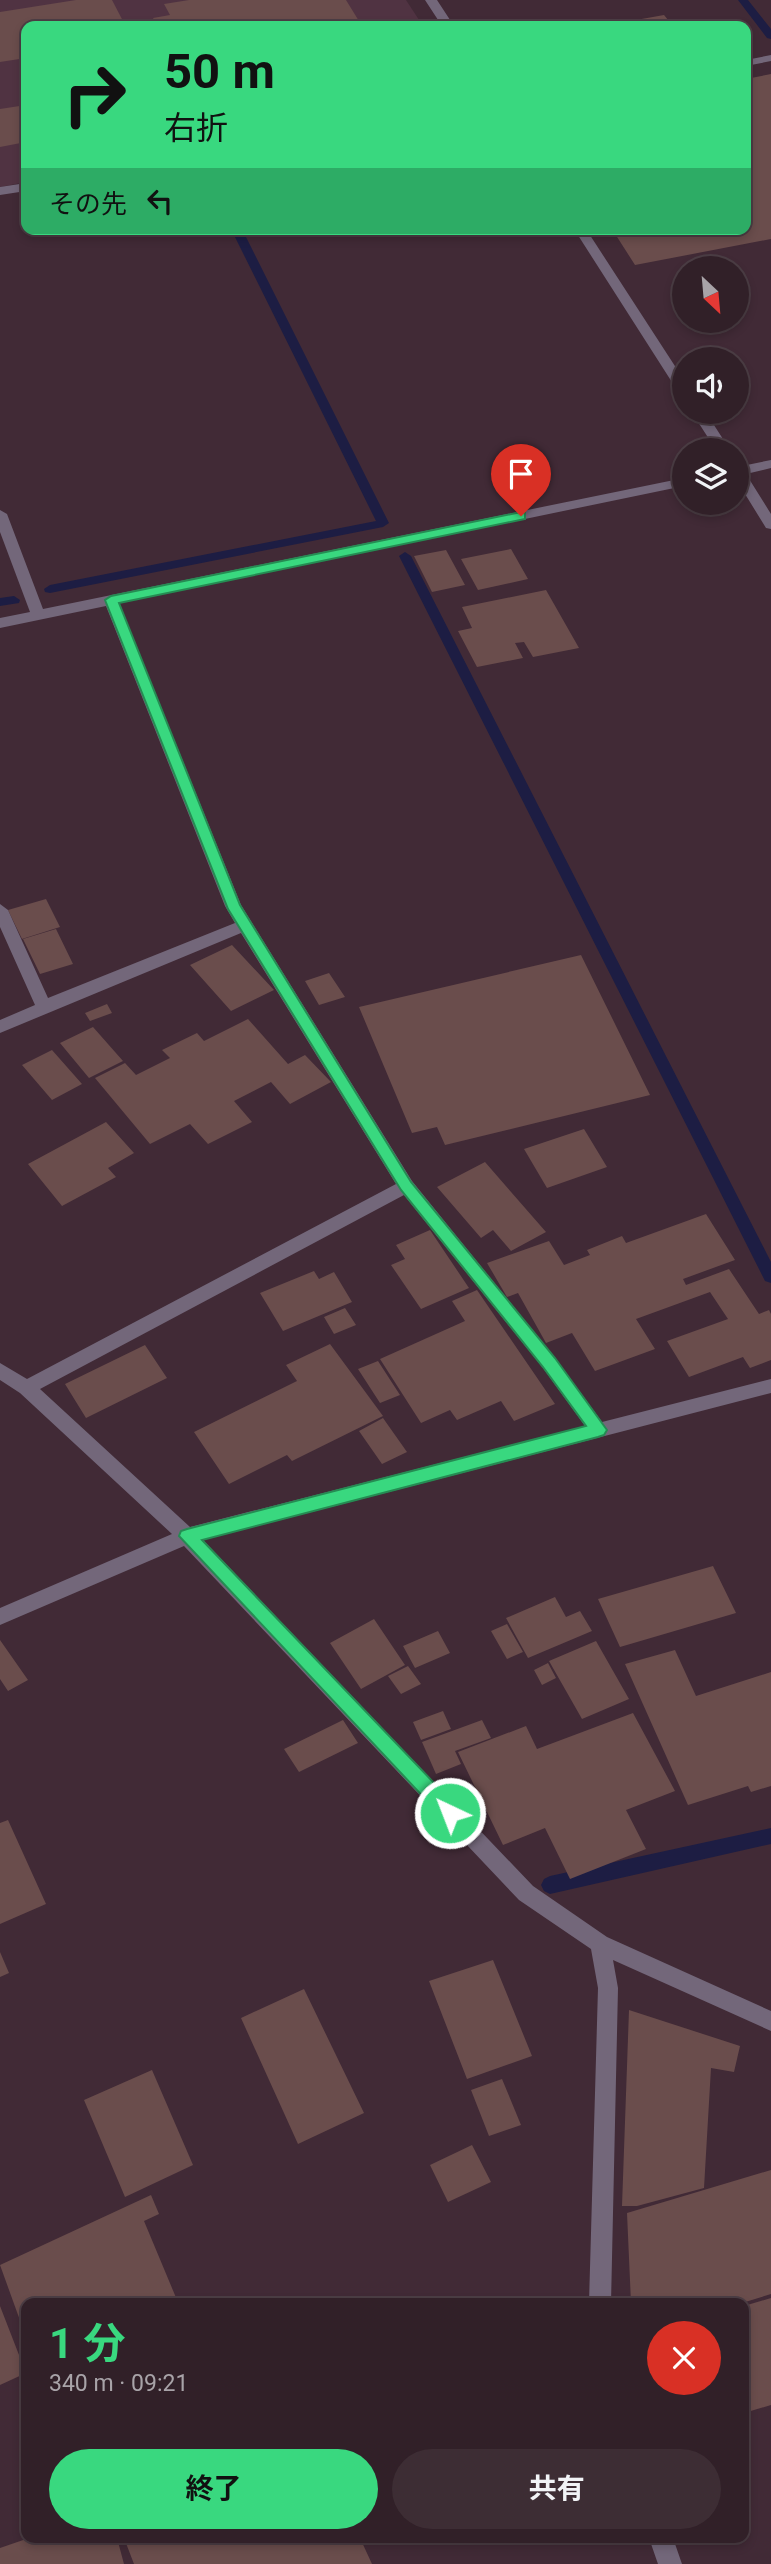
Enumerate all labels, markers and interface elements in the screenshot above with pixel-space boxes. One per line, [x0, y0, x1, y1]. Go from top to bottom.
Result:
text: 50 m [164, 43, 275, 100]
icon: right [49, 49, 140, 140]
text: 右折 [164, 109, 228, 147]
icon: left [141, 182, 179, 220]
text: その先 [49, 189, 127, 219]
north arrow [672, 256, 749, 332]
map controls [672, 256, 749, 515]
button: sound [672, 347, 749, 424]
button: layers [672, 438, 749, 515]
pin [491, 444, 551, 516]
icon: arrive [502, 455, 540, 493]
position arrow [413, 1776, 487, 1850]
text: 1 分 [49, 2319, 126, 2368]
button: close [647, 2321, 721, 2395]
text: 340 m · 09:21 [49, 2370, 188, 2397]
button: 終了 [49, 2449, 378, 2529]
button: 共有 [392, 2449, 721, 2529]

